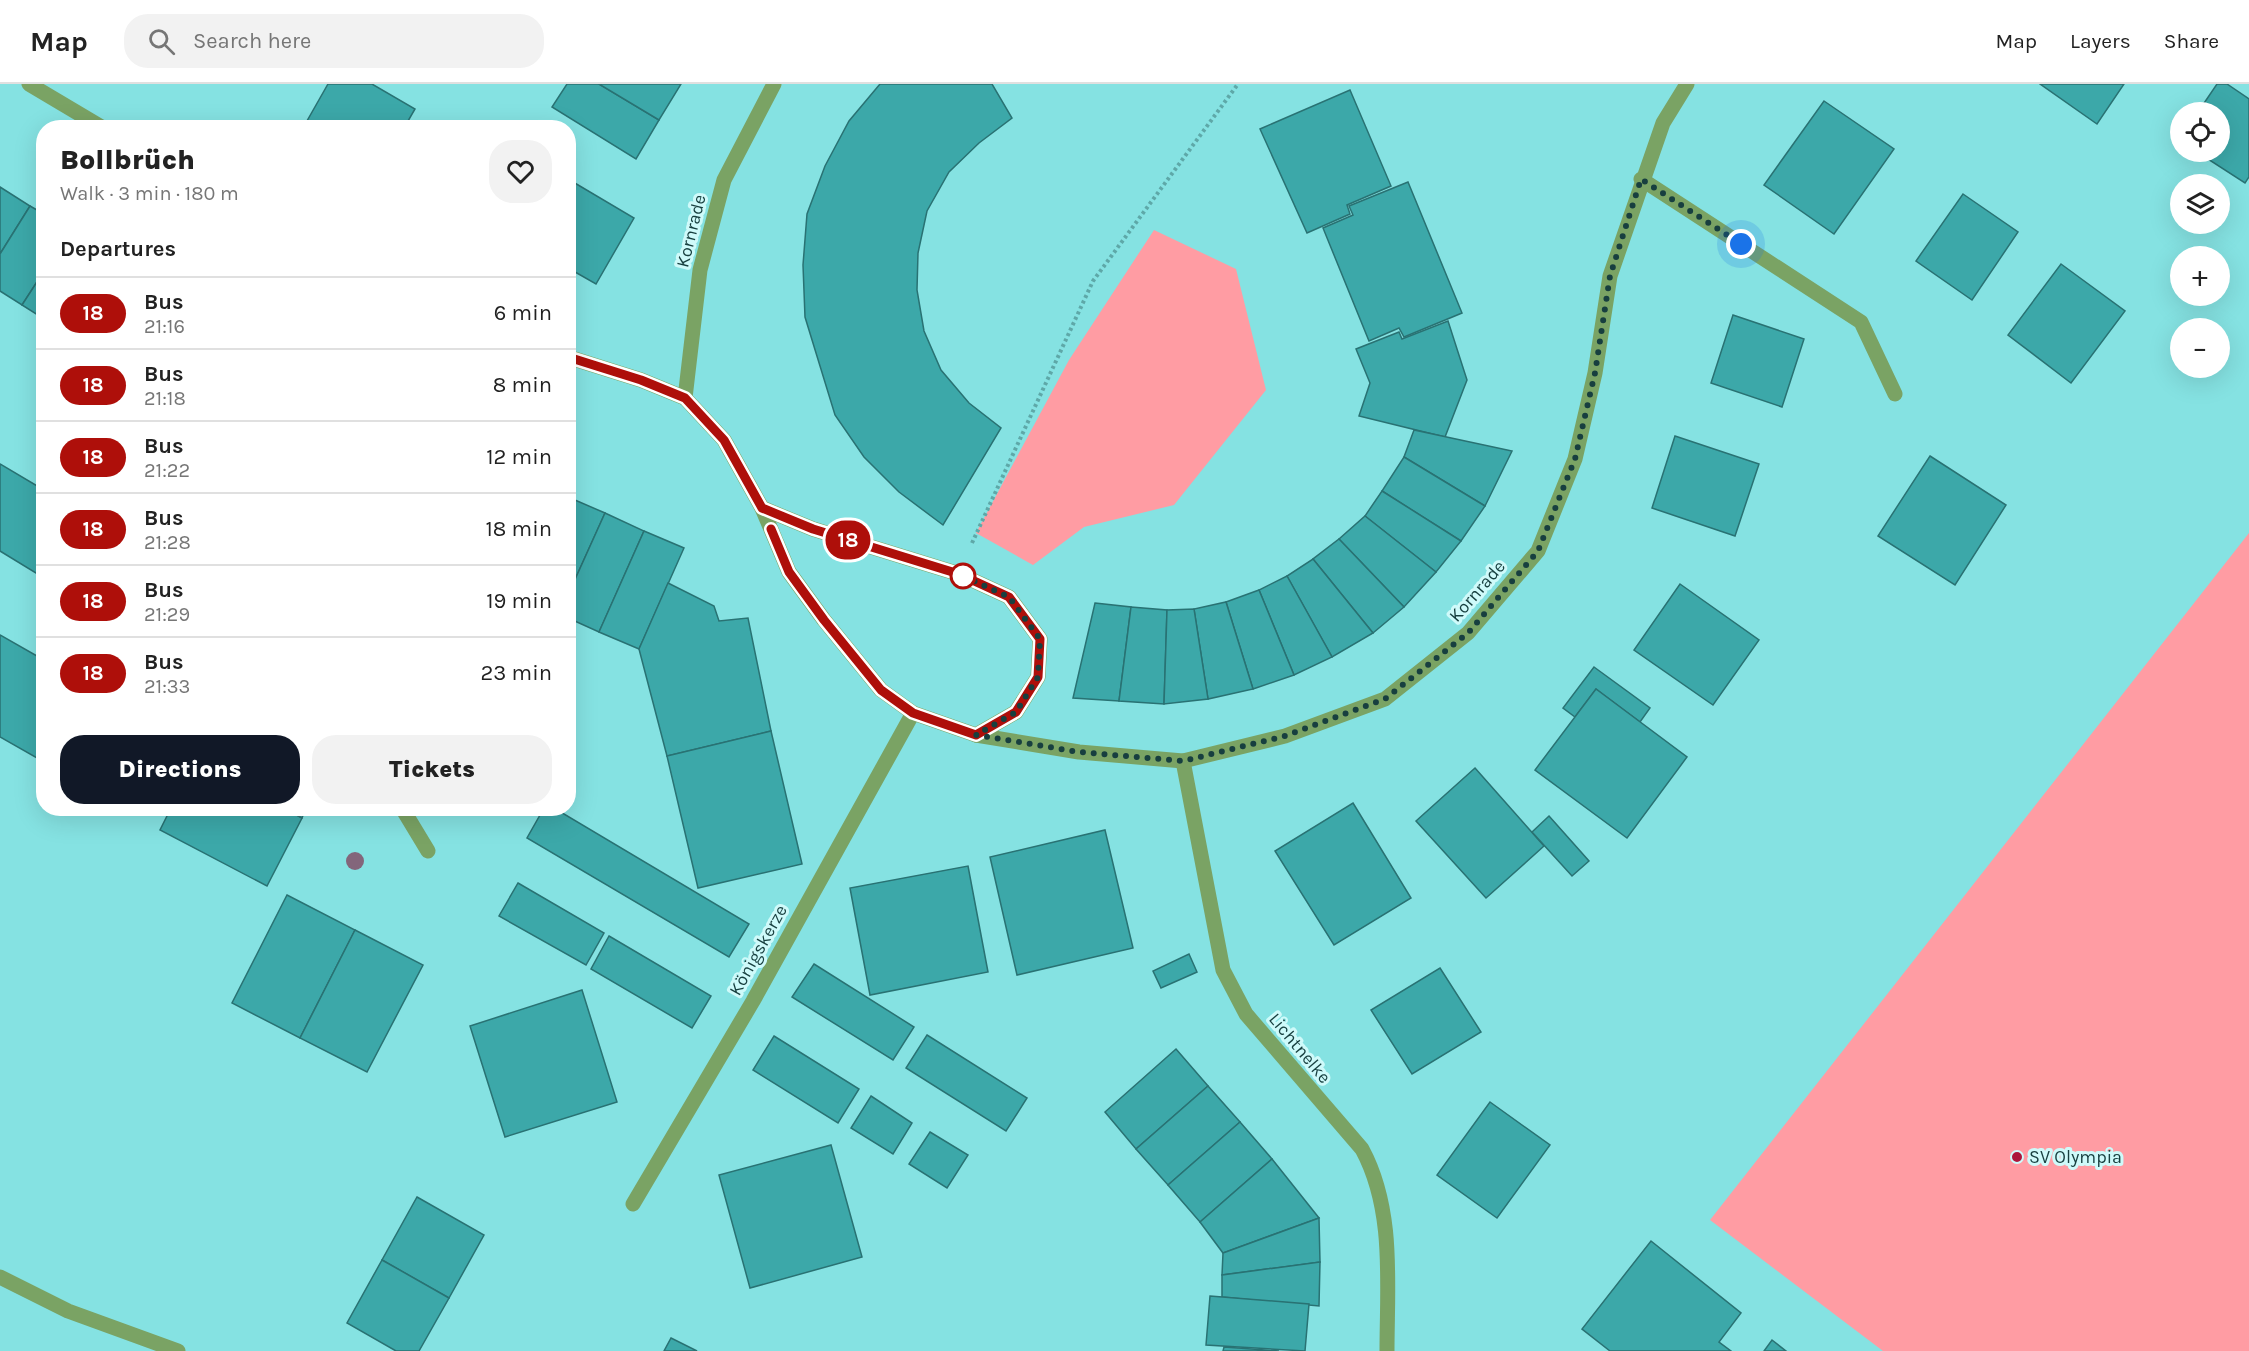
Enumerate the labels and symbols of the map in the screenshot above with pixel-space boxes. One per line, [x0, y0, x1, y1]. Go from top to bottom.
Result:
street label: Kornrade [671, 192, 711, 270]
your location [1726, 229, 1756, 259]
line badge: 18 [821, 520, 875, 560]
street label: Kornrade [1444, 556, 1510, 626]
unlabelled marker [950, 563, 976, 589]
street label: Königskerze [724, 901, 792, 999]
street label: Lichtnelke [1264, 1008, 1336, 1088]
place label: SV Olympia [2029, 1146, 2122, 1168]
marker: SV Olympia [2010, 1150, 2024, 1164]

